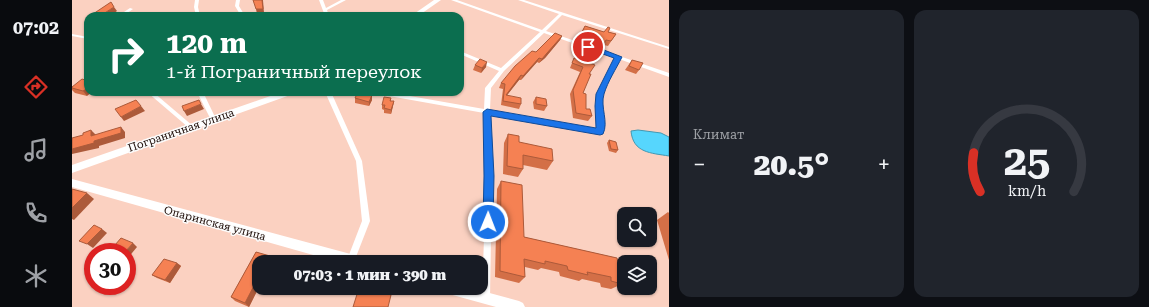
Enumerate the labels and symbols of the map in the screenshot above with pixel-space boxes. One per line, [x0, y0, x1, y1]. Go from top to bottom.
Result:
pin [571, 30, 605, 64]
street label: Пограничная улица [126, 106, 236, 155]
position arrow [467, 201, 509, 243]
street label: Опаринская улица [163, 204, 267, 243]
speed limit sign: 30 [84, 243, 136, 295]

